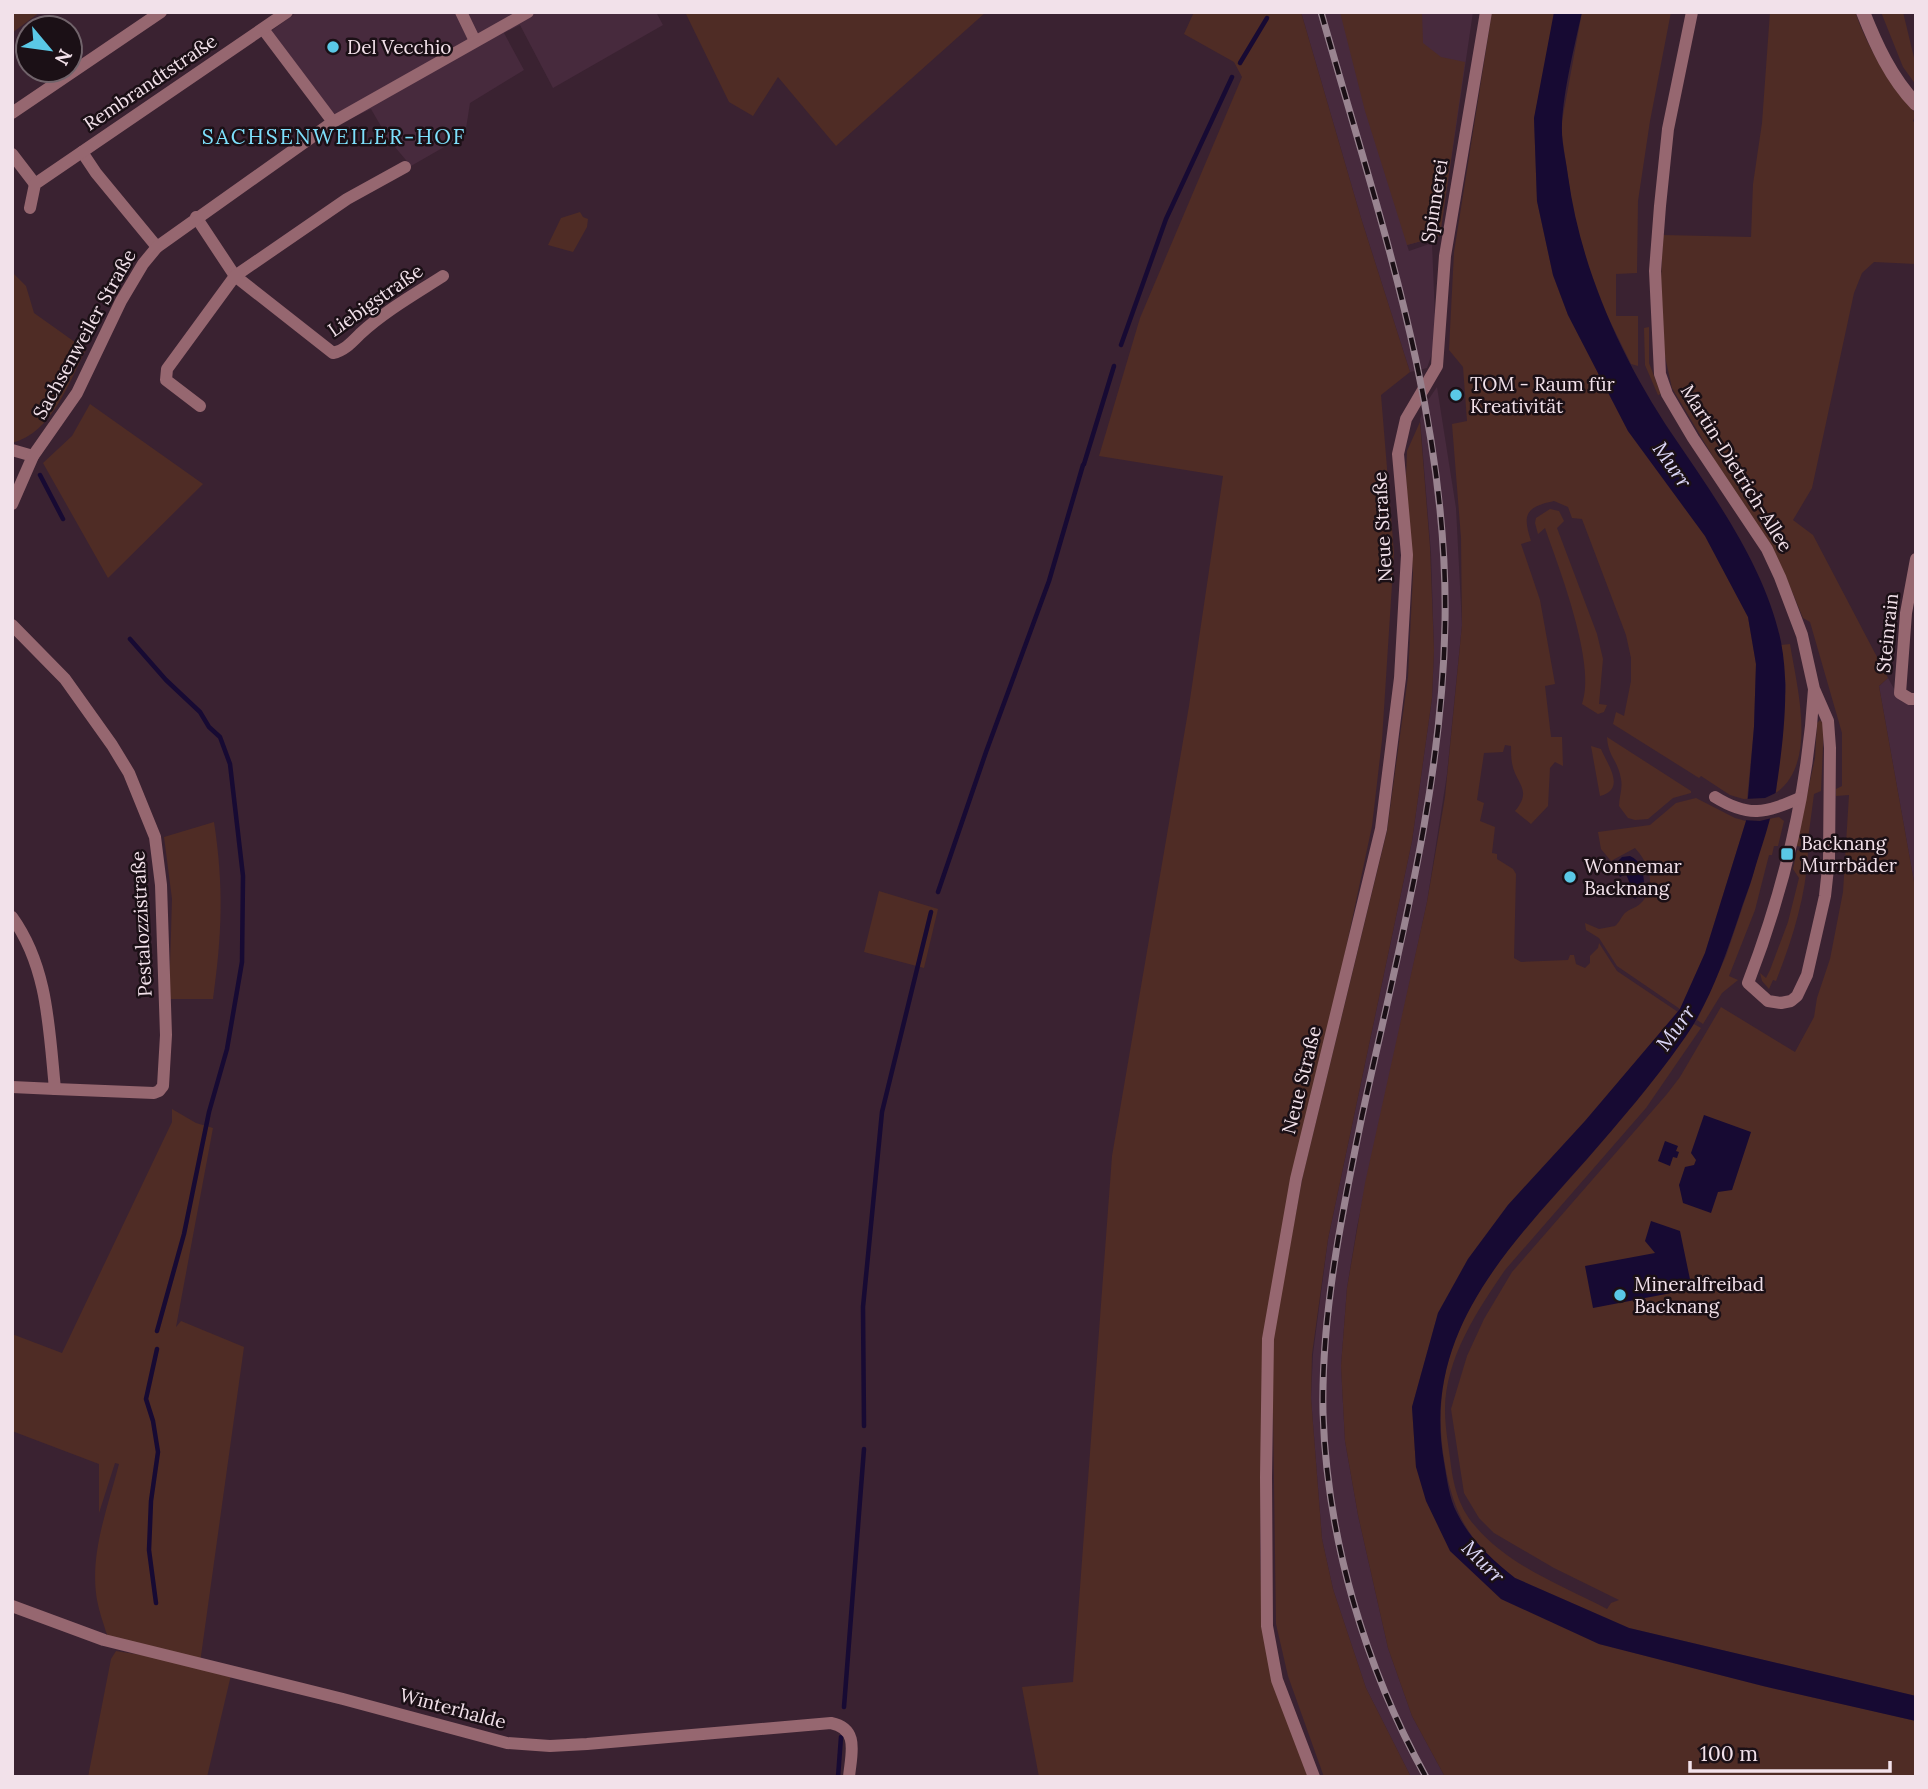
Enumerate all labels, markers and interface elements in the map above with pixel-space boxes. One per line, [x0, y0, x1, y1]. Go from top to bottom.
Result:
north arrow [14, 14, 84, 84]
street label: Rembrandtstraße [79, 29, 221, 135]
place label: Del Vecchio [347, 35, 451, 59]
marker: Del Vecchio [325, 39, 341, 55]
text: N [50, 45, 78, 70]
district label: SACHSENWEILER-HOF [202, 123, 466, 150]
street label: Spinnerei [1416, 157, 1452, 245]
street label: Sachsenweiler Straße [27, 245, 141, 423]
street label: Liebigstraße [323, 258, 427, 342]
place label: TOM - Raum für Kreativität [1470, 372, 1616, 418]
street label: Martin-Dietrich-Allee [1676, 380, 1798, 556]
marker: TOM - Raum für Kreativität [1448, 387, 1464, 403]
water label: Murr [1647, 436, 1698, 494]
street label: Neue Straße [1367, 471, 1397, 583]
street label: Steinrain [1871, 592, 1903, 674]
place label: Backnang Murrbäder [1801, 831, 1898, 877]
marker: Backnang Murrbäder [1779, 846, 1795, 862]
street label: Pestalozzistraße [125, 851, 157, 997]
place label: Wonnemar Backnang [1584, 854, 1682, 900]
marker: Wonnemar Backnang [1562, 869, 1578, 885]
water label: Murr [1650, 999, 1702, 1056]
street label: Neue Straße [1276, 1024, 1326, 1136]
place label: Mineralfreibad Backnang [1634, 1272, 1764, 1318]
marker: Mineralfreibad Backnang [1612, 1287, 1628, 1303]
water label: Murr [1456, 1534, 1511, 1589]
street label: Winterhalde [397, 1682, 509, 1734]
scale bar [1690, 1730, 1890, 1774]
text: 100 m [1700, 1740, 1758, 1767]

